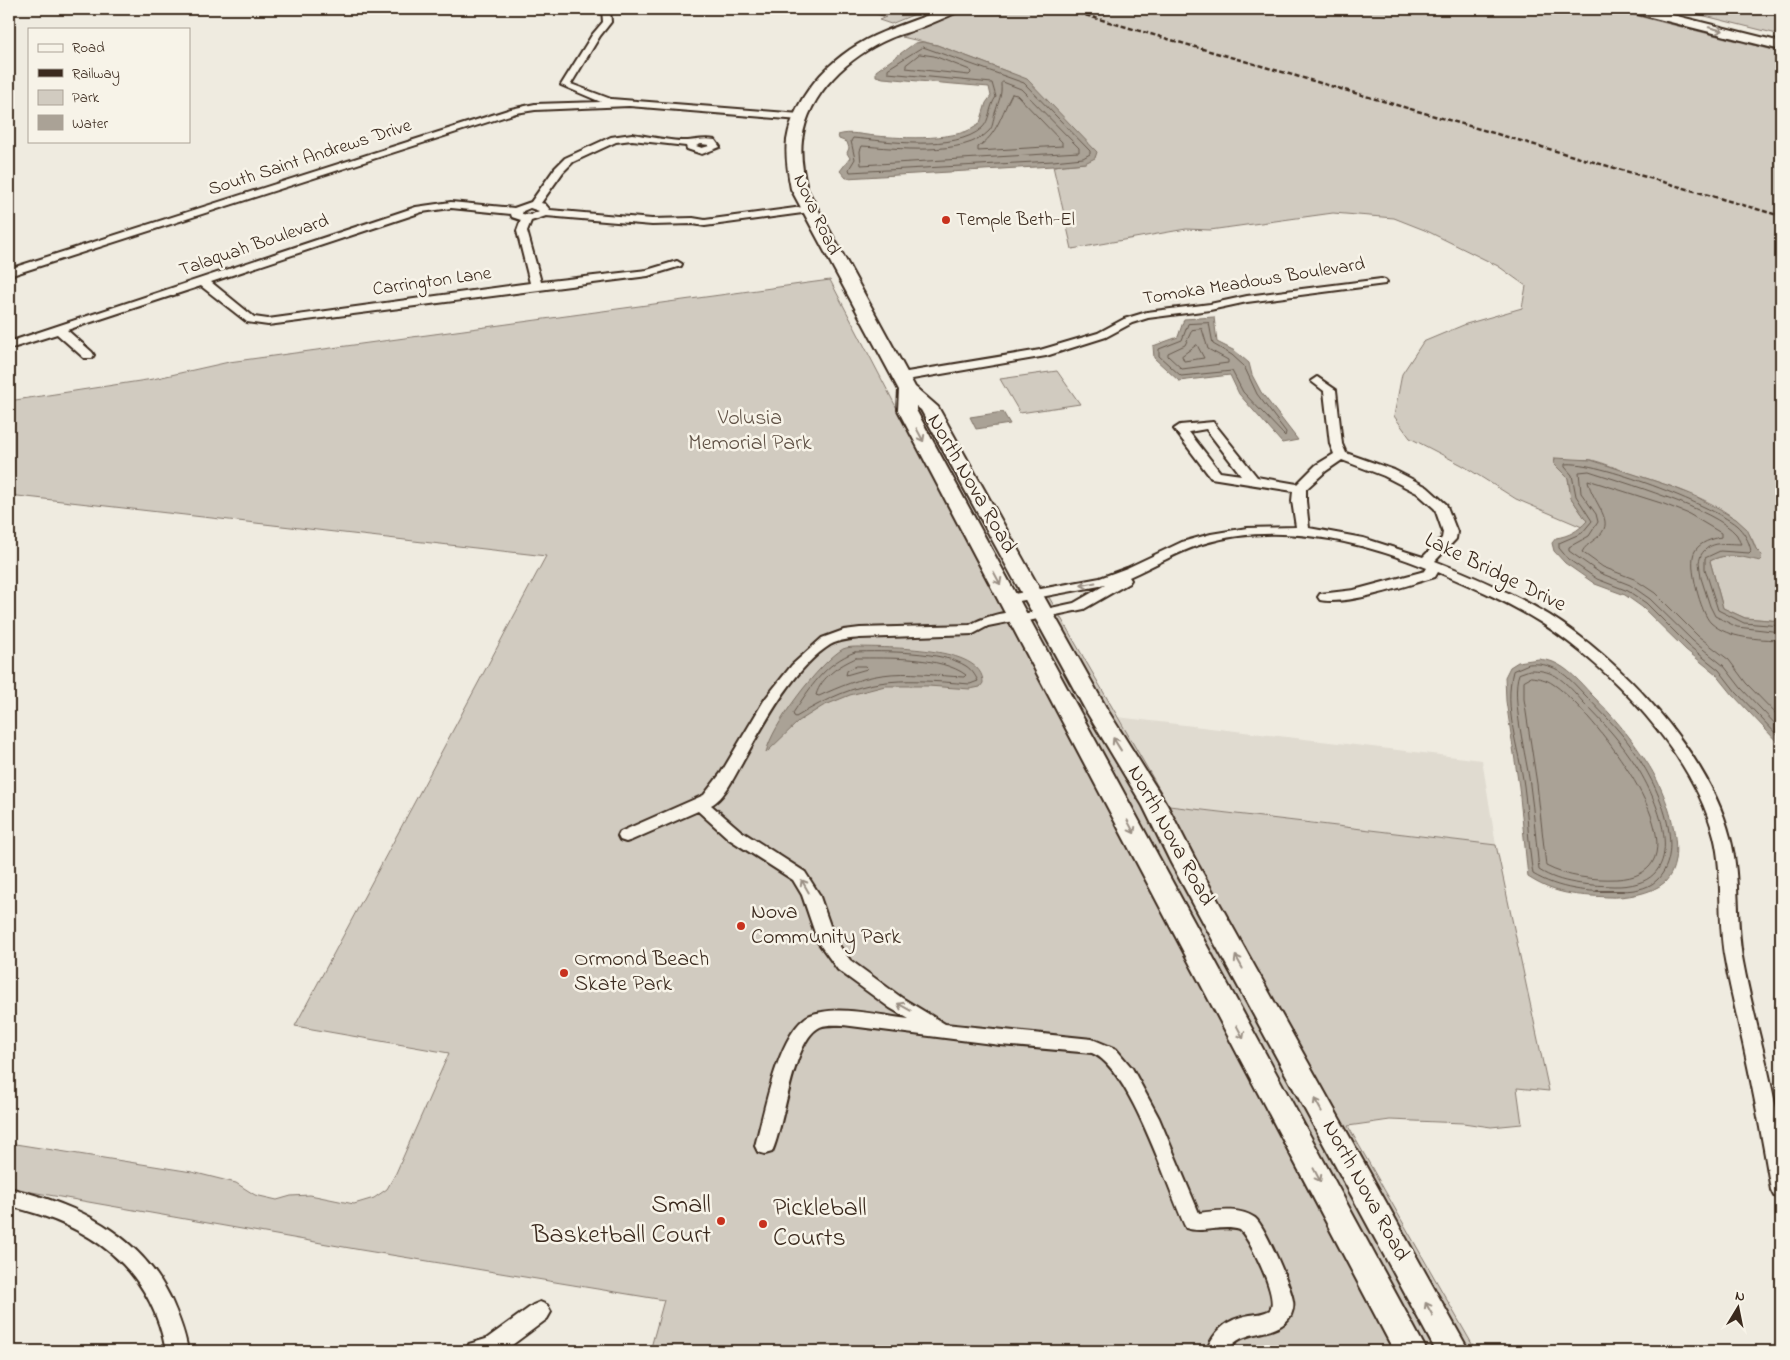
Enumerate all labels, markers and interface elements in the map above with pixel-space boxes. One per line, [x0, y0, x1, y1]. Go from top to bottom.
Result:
one-way arrow [1707, 25, 1723, 35]
legend [28, 28, 190, 142]
text: Road [72, 37, 105, 59]
text: Railway [72, 63, 120, 86]
text: Park [72, 87, 100, 109]
street label: South Saint Andrews Drive [205, 112, 416, 204]
text: Water [72, 113, 108, 135]
street label: Nova Road [786, 170, 847, 260]
place label: Temple Beth-El [956, 207, 1075, 234]
street label: Talaquah Boulevard [176, 208, 333, 284]
marker: Temple Beth-El [940, 214, 952, 226]
street label: Tomoka Meadows Boulevard [1141, 251, 1367, 313]
street label: Carrington Lane [371, 260, 494, 306]
park label: Volusia Memorial Park [688, 403, 812, 460]
street label: North Nova Road [918, 408, 1024, 560]
one-way arrow [916, 427, 926, 442]
street label: Lake Bridge Drive [1418, 525, 1571, 622]
one-way arrow [992, 571, 1002, 586]
one-way arrow [1080, 580, 1096, 590]
one-way arrow [1112, 738, 1122, 752]
street label: North Nova Road [1118, 760, 1222, 912]
one-way arrow [1127, 819, 1136, 834]
one-way arrow [800, 879, 810, 893]
place label: Nova Community Park [751, 897, 901, 955]
marker: Nova Community Park [735, 920, 747, 932]
place label: Ormond Beach Skate Park [574, 944, 709, 1001]
one-way arrow [1234, 955, 1244, 970]
marker: Ormond Beach Skate Park [558, 967, 570, 979]
one-way arrow [897, 1002, 911, 1012]
one-way arrow [1236, 1024, 1245, 1039]
one-way arrow [1312, 1098, 1322, 1112]
street label: North Nova Road [1313, 1115, 1417, 1267]
one-way arrow [1312, 1168, 1322, 1183]
place label: Small Basketball Court [531, 1187, 711, 1255]
place label: Pickleball Courts [773, 1190, 867, 1258]
marker: Small Basketball Court [715, 1215, 727, 1227]
marker: Pickleball Courts [757, 1218, 769, 1230]
north arrow [1712, 1282, 1762, 1332]
text: N [1734, 1286, 1746, 1308]
one-way arrow [1424, 1302, 1434, 1316]

